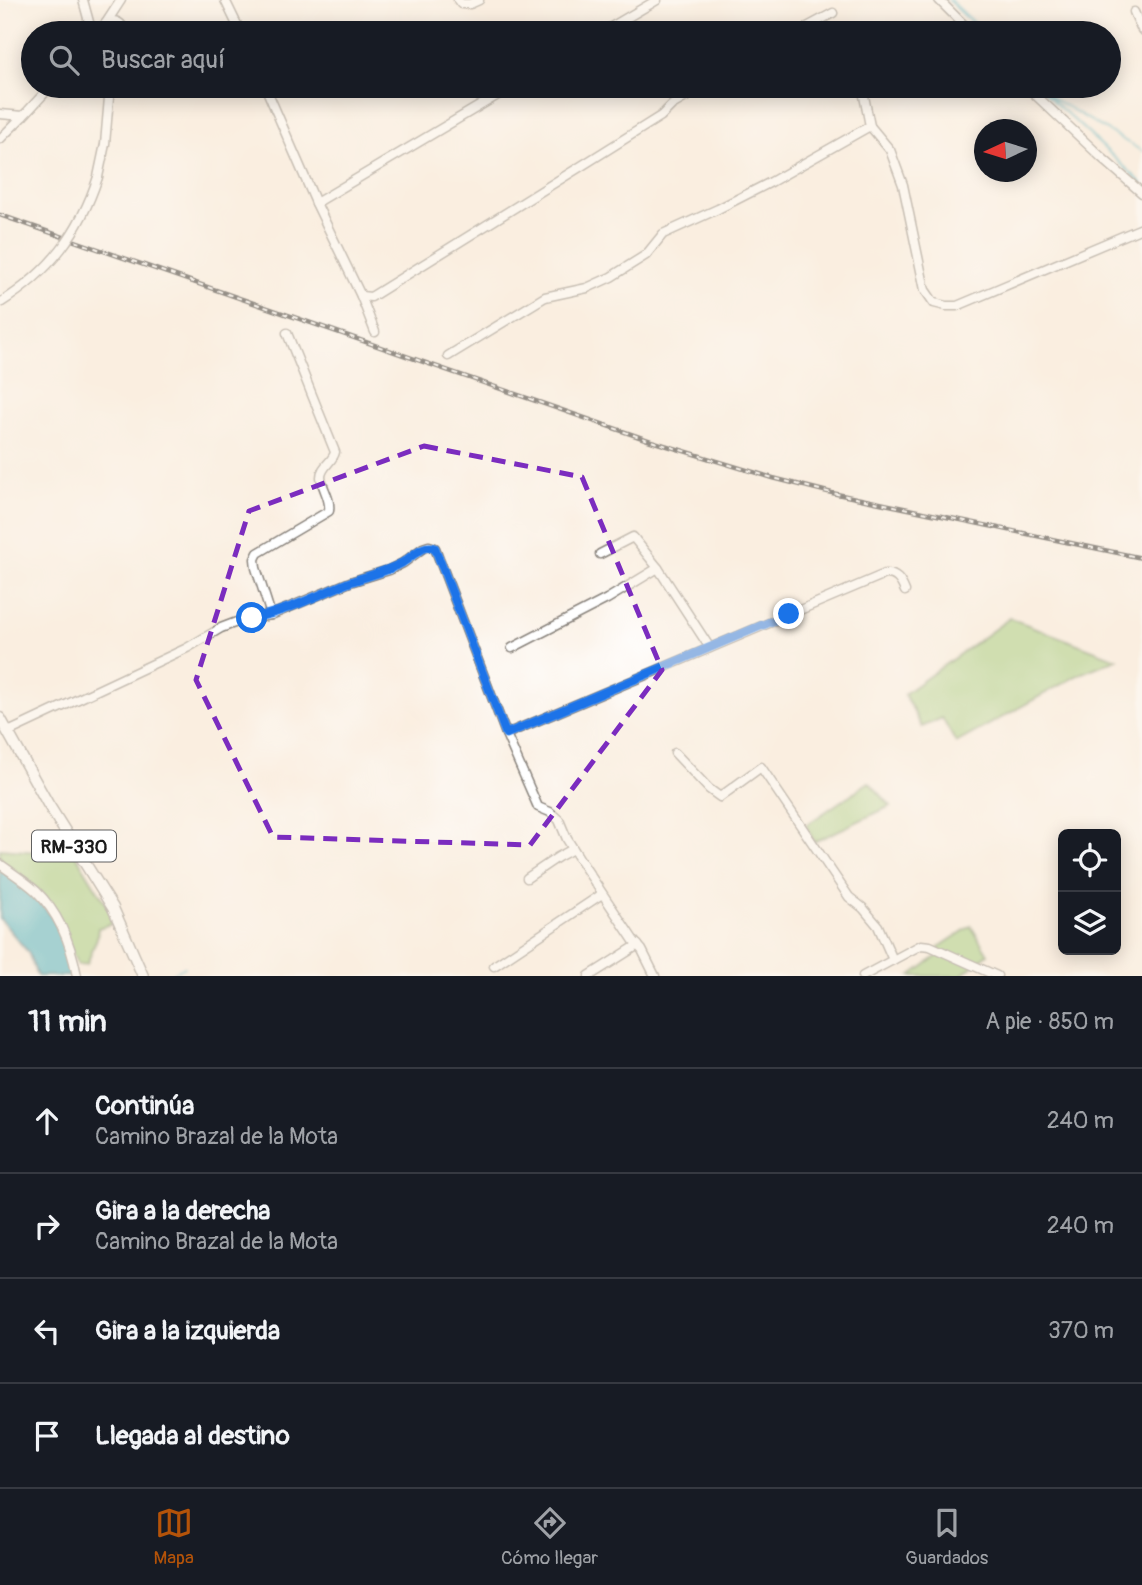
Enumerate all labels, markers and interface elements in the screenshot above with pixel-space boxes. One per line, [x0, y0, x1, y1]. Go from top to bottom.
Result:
search box [21, 21, 1121, 98]
icon: search [45, 41, 83, 79]
text: Buscar aquí [101, 44, 225, 76]
north arrow [974, 119, 1037, 182]
route end [773, 598, 804, 629]
route start [236, 602, 267, 633]
map controls [1058, 829, 1121, 955]
button: locate [1058, 829, 1121, 892]
road number: RM-330 [32, 831, 116, 862]
button: layers [1058, 892, 1121, 955]
text: 11 min [28, 1003, 107, 1040]
text: A pie · 850 m [985, 1007, 1114, 1036]
text: Continúa [95, 1090, 194, 1122]
icon: ahead [28, 1102, 66, 1140]
text: 240 m [1047, 1106, 1114, 1135]
text: Camino Brazal de la Mota [95, 1122, 338, 1151]
text: Gira a la derecha [95, 1195, 270, 1227]
icon: right [28, 1207, 66, 1245]
text: 240 m [1047, 1211, 1114, 1240]
text: Camino Brazal de la Mota [95, 1227, 338, 1256]
icon: left [28, 1312, 66, 1350]
text: Gira a la izquierda [95, 1315, 280, 1347]
text: 370 m [1048, 1316, 1114, 1345]
icon: arrive [28, 1417, 66, 1455]
text: Llegada al destino [95, 1420, 290, 1452]
tab: Mapa [154, 1504, 194, 1570]
tab: Cómo llegar [501, 1504, 598, 1570]
tab: Guardados [905, 1504, 988, 1570]

